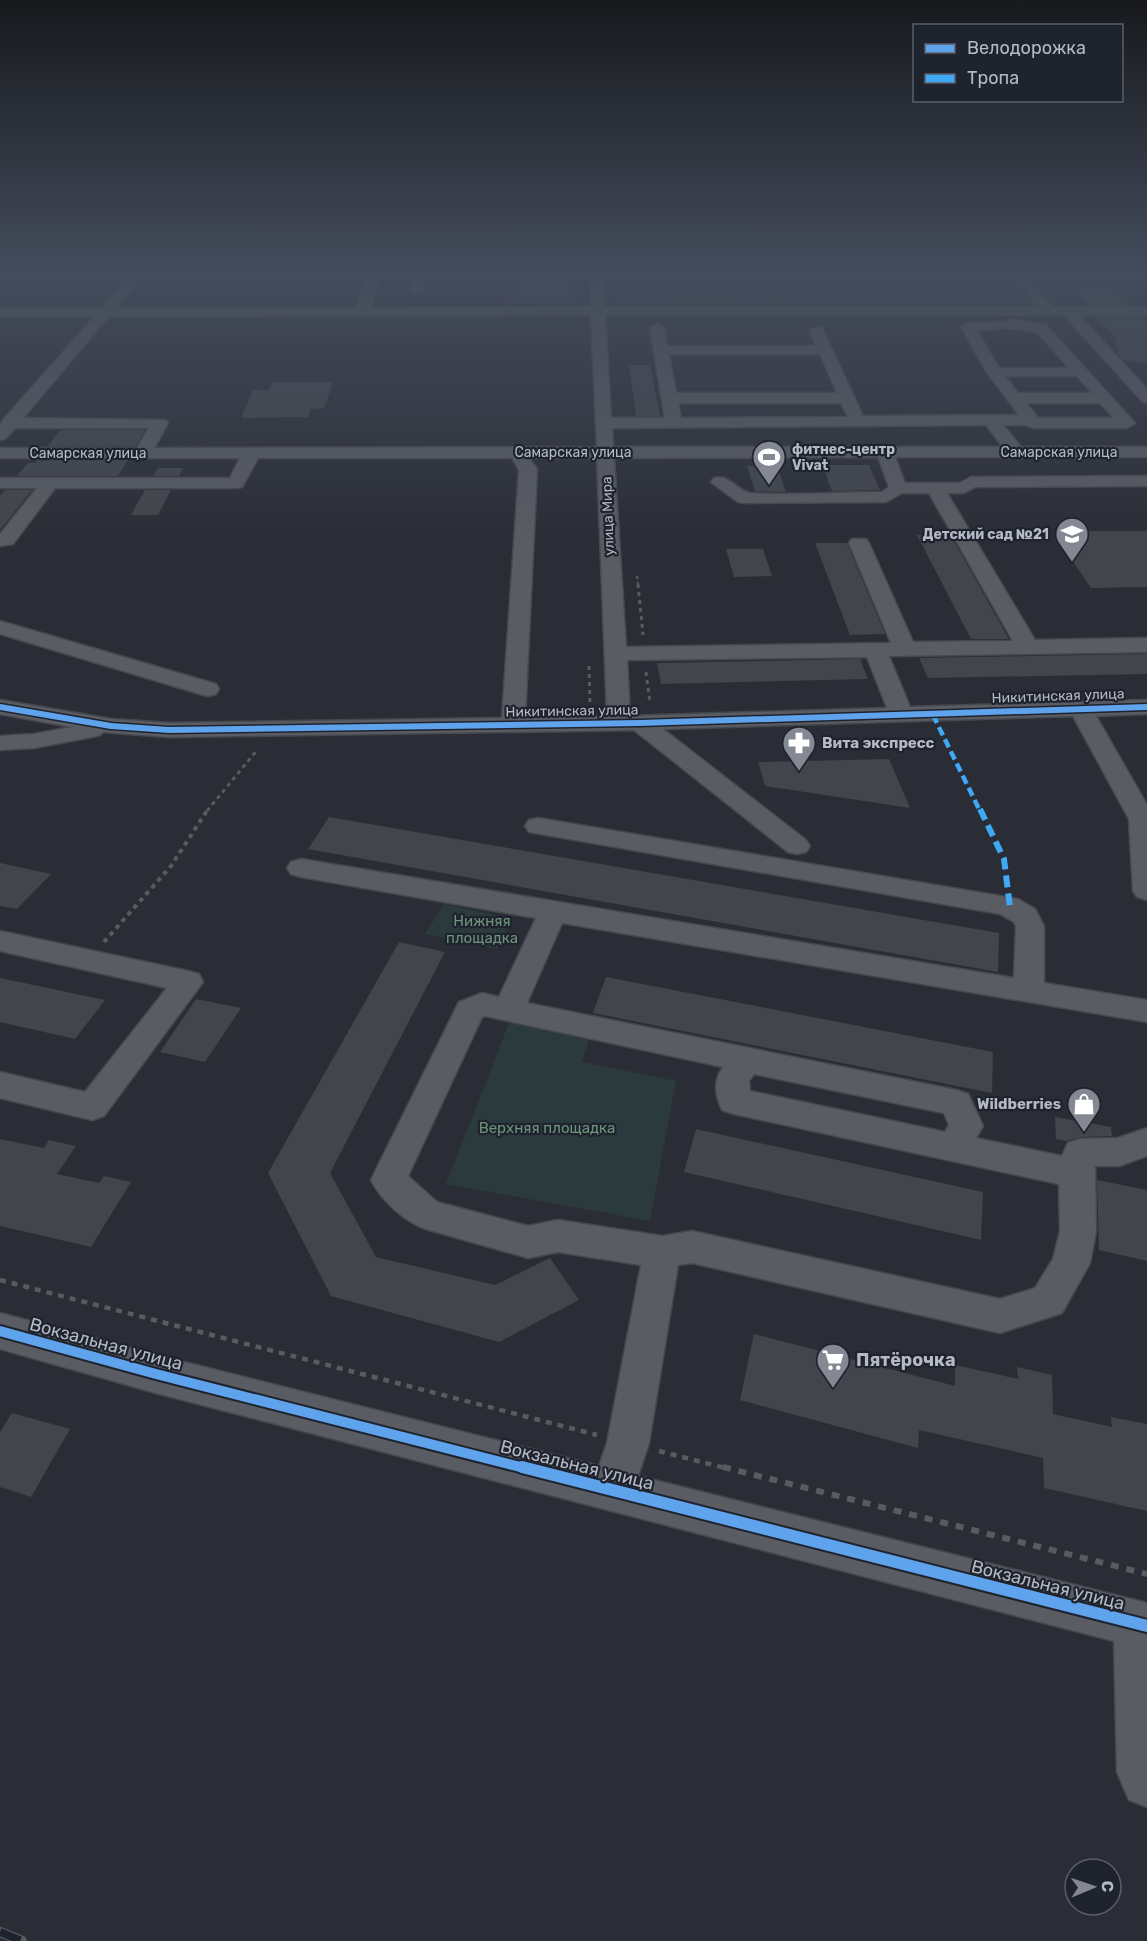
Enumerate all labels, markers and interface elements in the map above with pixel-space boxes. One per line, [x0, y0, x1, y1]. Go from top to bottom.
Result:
legend [913, 24, 1123, 102]
text: Велодорожка [967, 37, 1086, 59]
text: Тропа [967, 67, 1019, 89]
sports icon: фитнес-центр Vivat [751, 439, 787, 486]
place label: фитнес-центр Vivat [792, 441, 895, 474]
street label: Самарская улица [515, 444, 631, 461]
street label: Самарская улица [1001, 444, 1117, 461]
street label: Самарская улица [30, 445, 146, 462]
street label: улица Мира [598, 476, 618, 556]
school or university icon: Детский сад №21 [1054, 516, 1090, 563]
place label: Детский сад №21 [923, 526, 1049, 543]
street label: Никитинская улица [991, 685, 1125, 707]
street label: Никитинская улица [505, 701, 639, 721]
pharmacy icon: Вита экспресс [781, 725, 817, 772]
place label: Вита экспресс [822, 734, 935, 752]
park label: Нижняя площадка [446, 912, 518, 947]
shop icon: Wildberries [1066, 1086, 1102, 1133]
place label: Wildberries [977, 1095, 1061, 1113]
park label: Верхняя площадка [479, 1119, 615, 1137]
street label: Вокзальная улица [27, 1313, 185, 1375]
supermarket icon: Пятёрочка [815, 1342, 851, 1389]
place label: Пятёрочка [856, 1349, 956, 1371]
street label: Вокзальная улица [498, 1435, 656, 1495]
street label: Вокзальная улица [969, 1555, 1127, 1615]
north arrow [1063, 1857, 1123, 1917]
text: С [1098, 1881, 1117, 1892]

